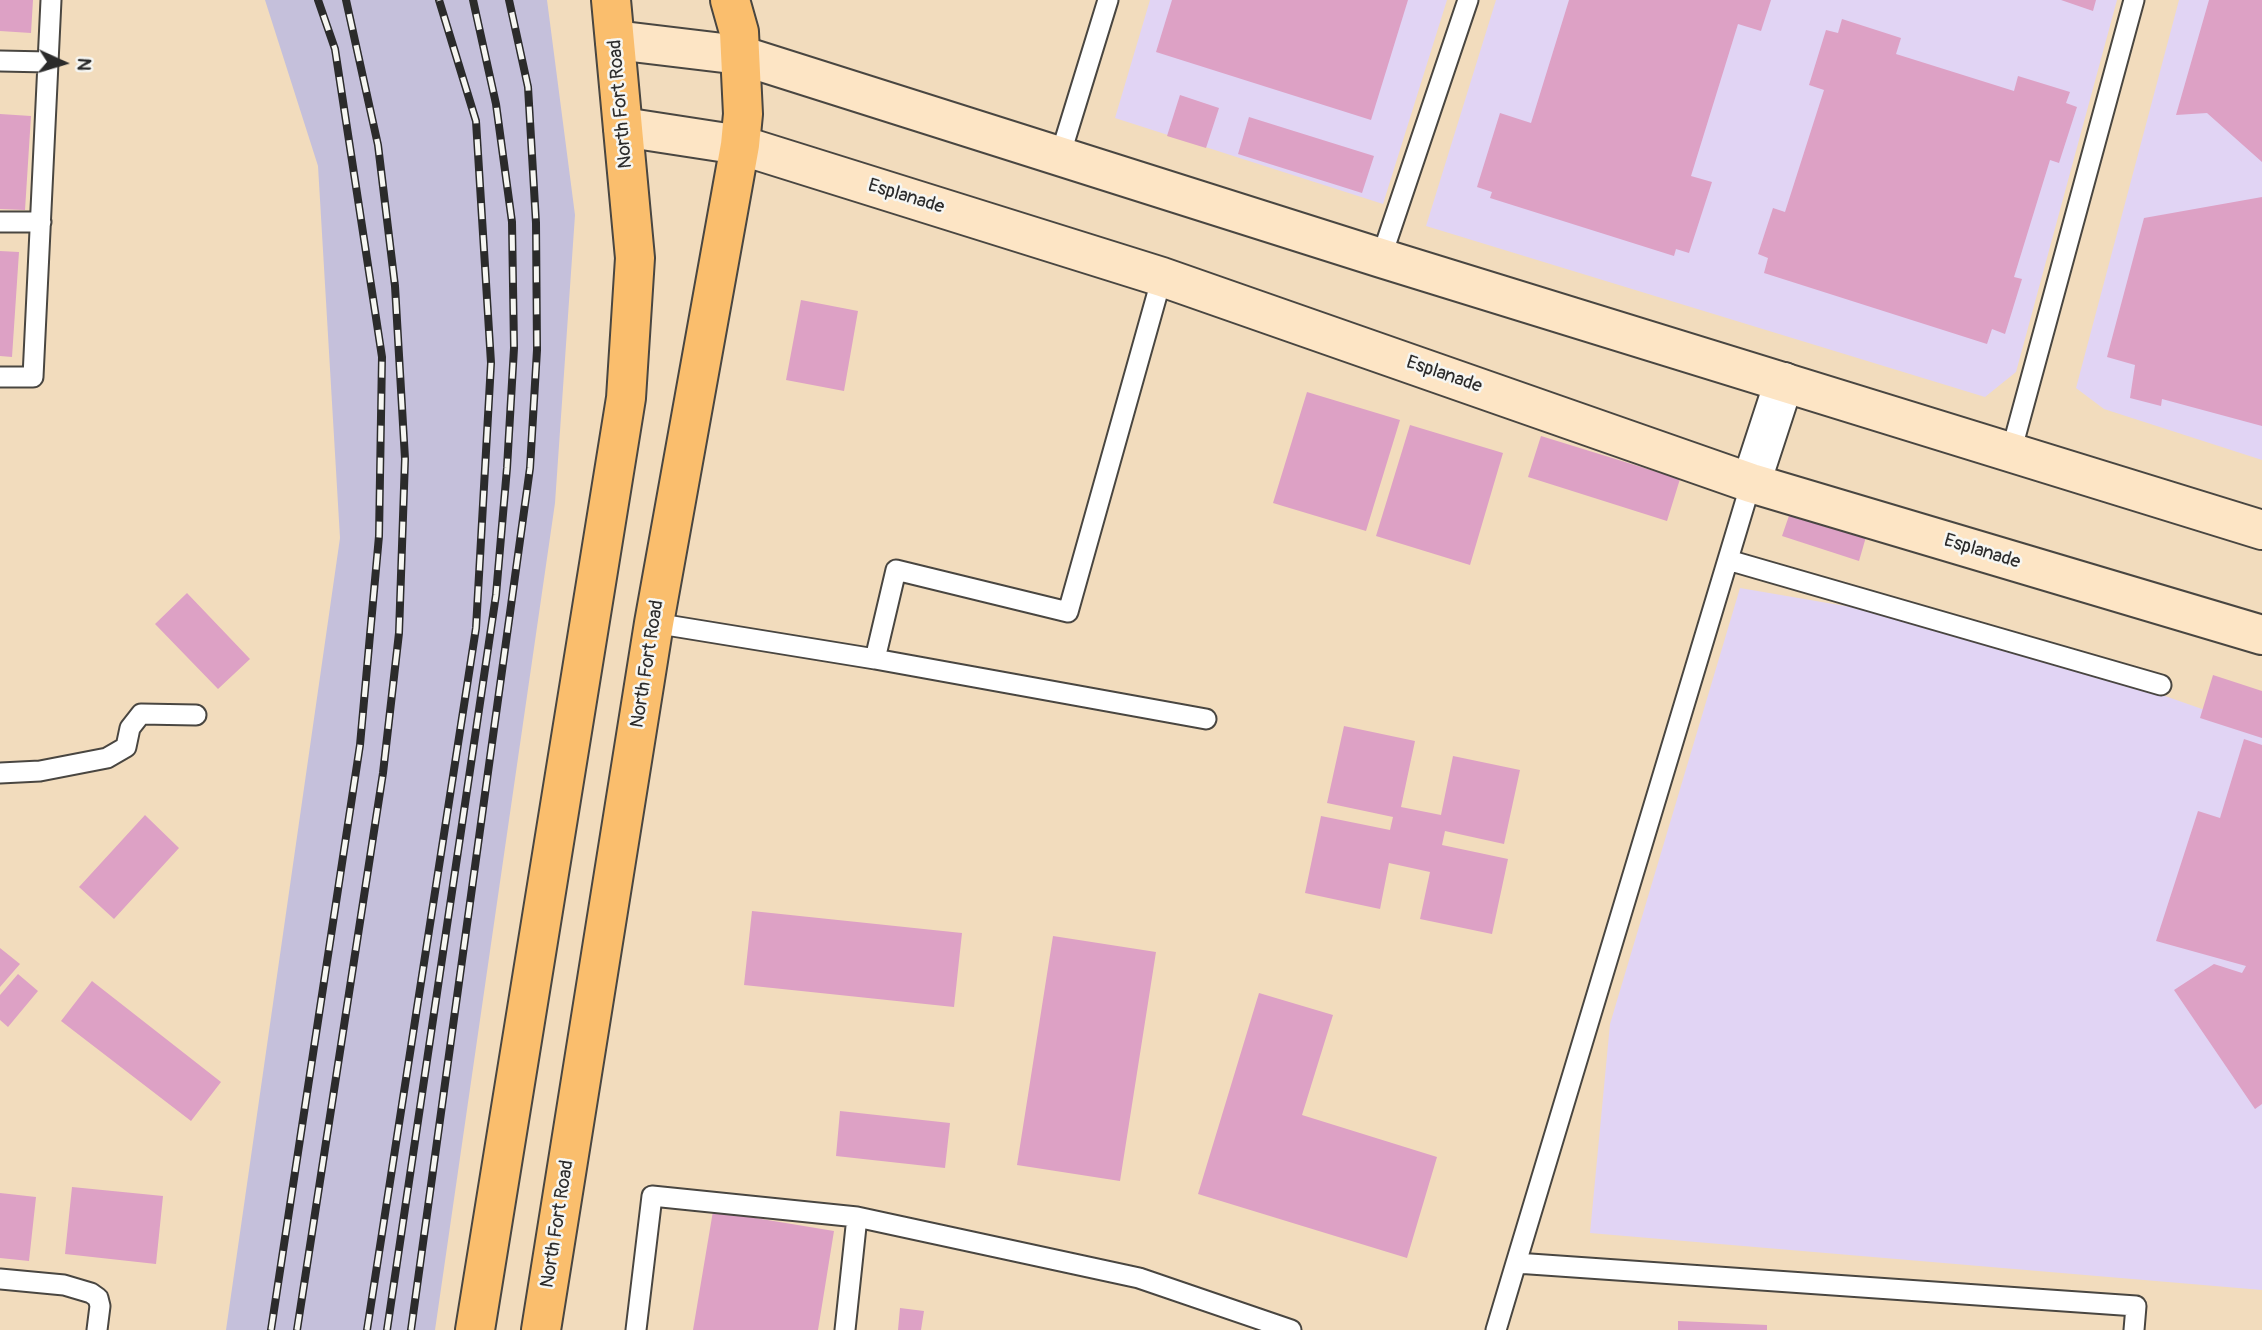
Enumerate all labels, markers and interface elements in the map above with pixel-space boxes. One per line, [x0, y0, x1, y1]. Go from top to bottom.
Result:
north arrow [28, 28, 98, 98]
street label: North Fort Road [604, 39, 638, 169]
text: N [72, 57, 96, 72]
street label: Esplanade [865, 175, 947, 219]
street label: Esplanade [1403, 351, 1485, 399]
street label: Esplanade [1941, 530, 2023, 574]
street label: North Fort Road [627, 598, 669, 730]
street label: North Fort Road [537, 1158, 579, 1290]

